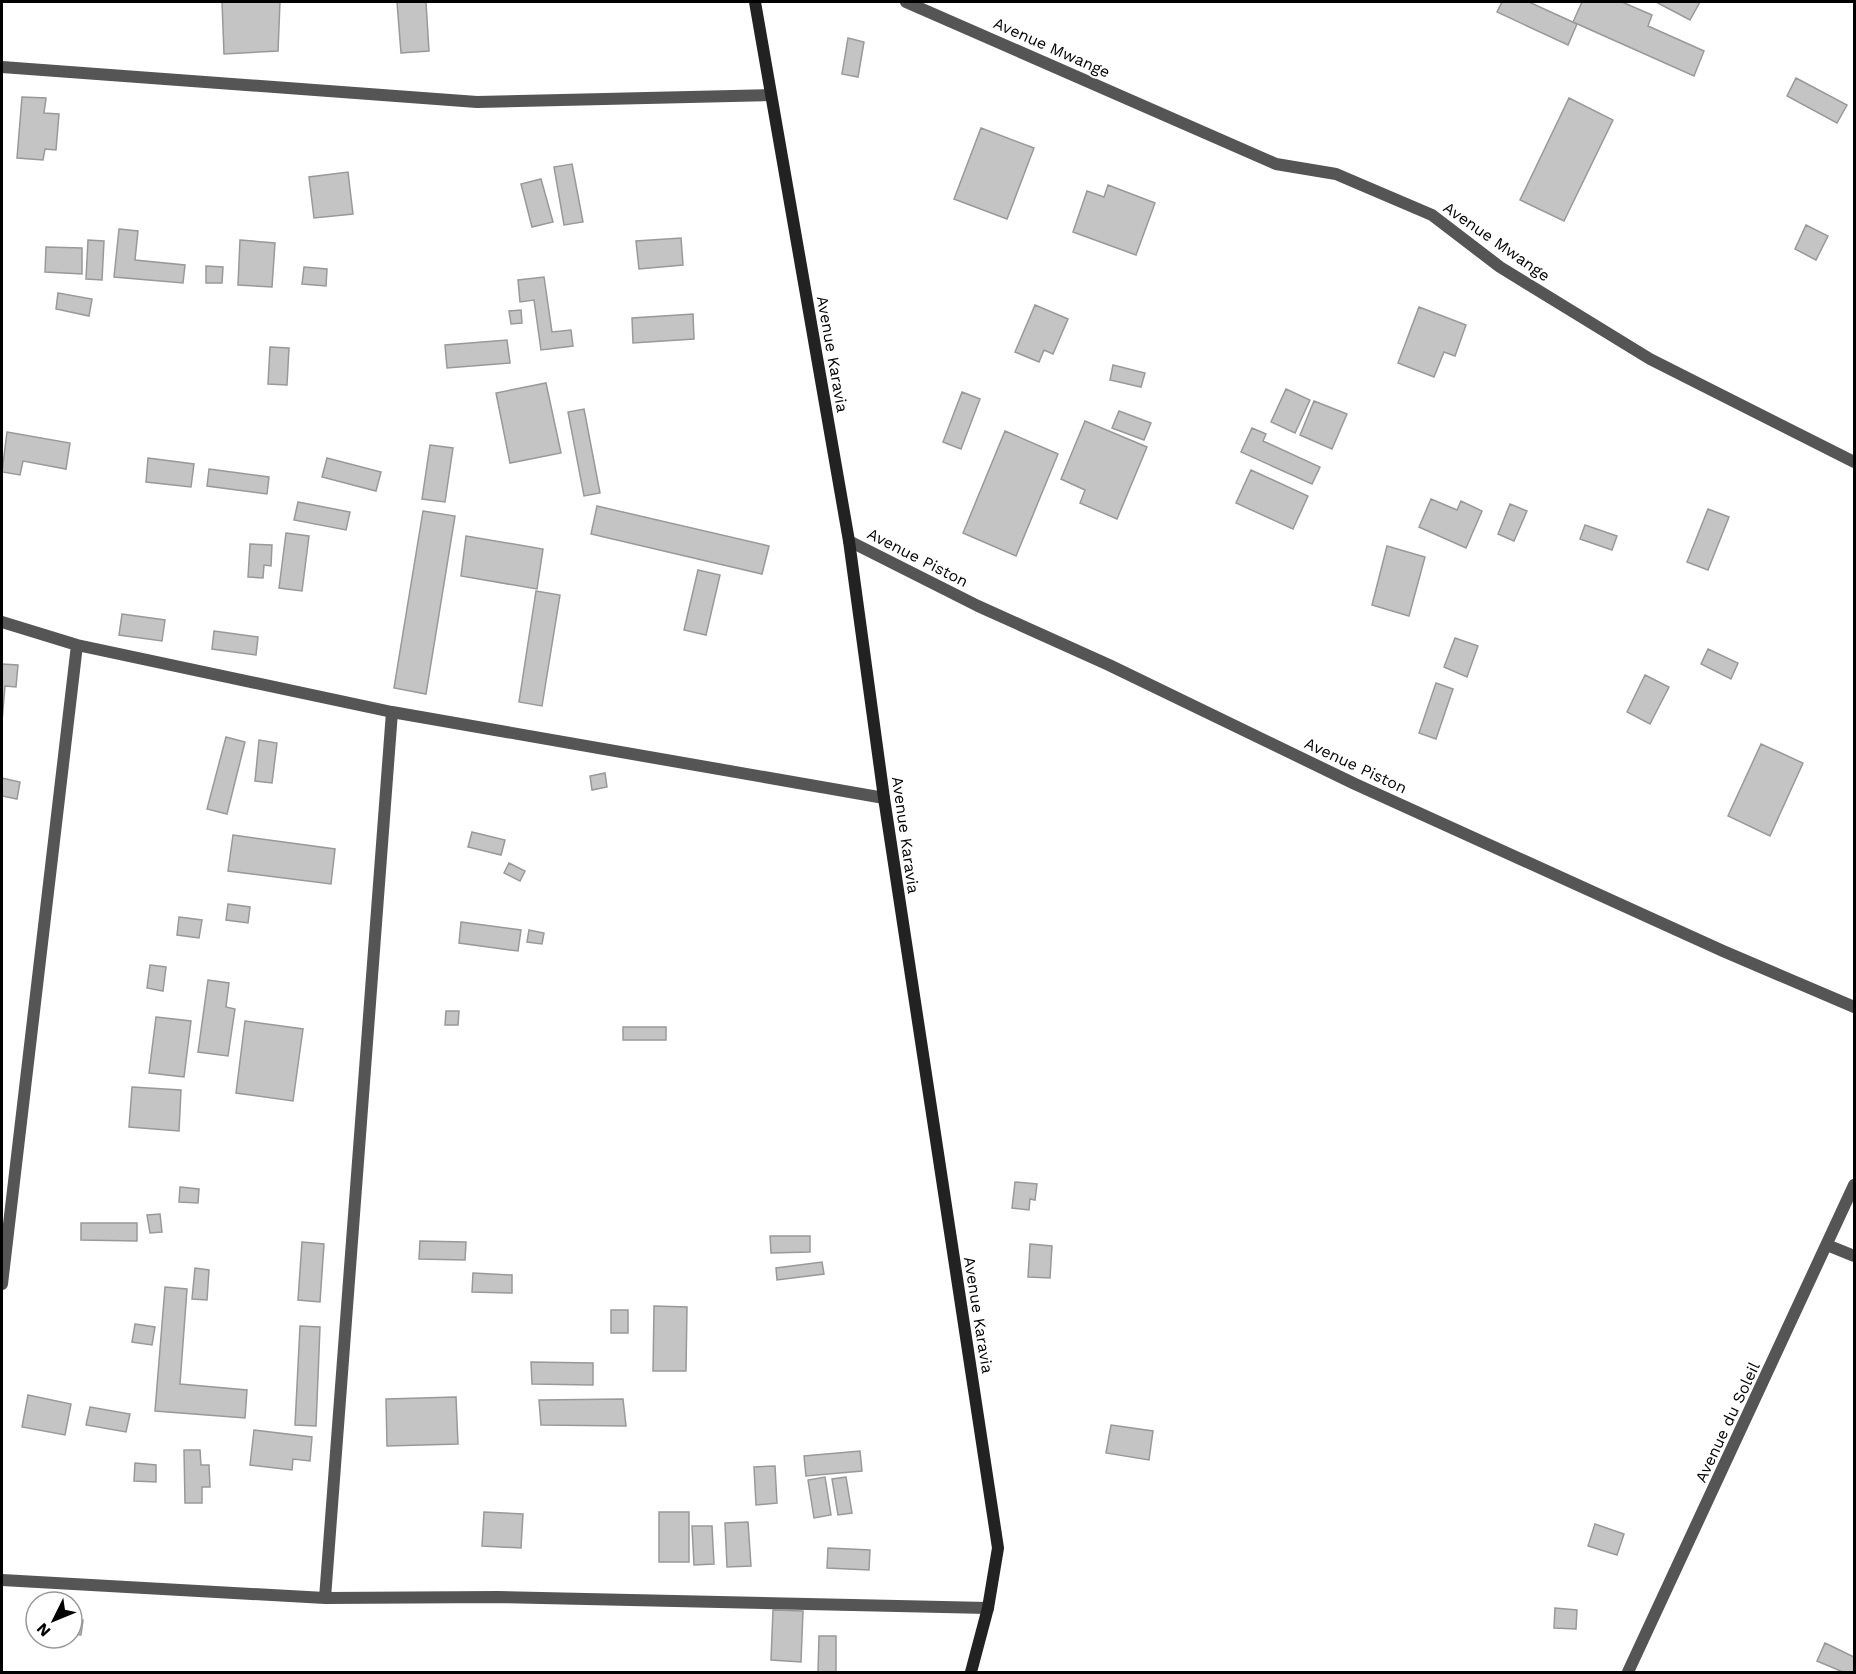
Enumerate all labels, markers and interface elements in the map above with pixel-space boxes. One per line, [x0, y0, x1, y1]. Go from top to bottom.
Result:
street label: Avenue Mwange [991, 13, 1113, 82]
street label: Avenue Mwange [1440, 198, 1554, 285]
street label: Avenue Karavia [813, 294, 852, 414]
street label: Avenue Piston [864, 524, 971, 591]
street label: Avenue Piston [1302, 733, 1410, 797]
street label: Avenue Karavia [888, 775, 923, 895]
street label: Avenue Karavia [960, 1255, 997, 1375]
street label: Avenue du Soleil [1691, 1359, 1764, 1485]
north arrow [24, 1590, 84, 1650]
text: N [32, 1619, 54, 1641]

